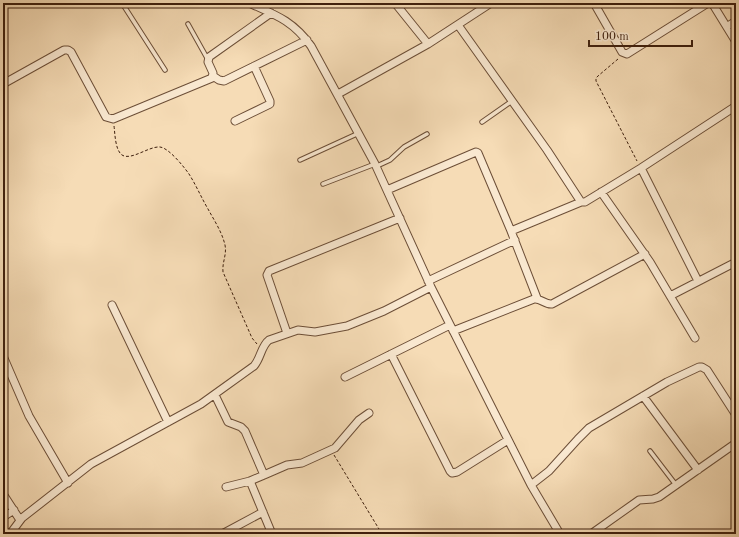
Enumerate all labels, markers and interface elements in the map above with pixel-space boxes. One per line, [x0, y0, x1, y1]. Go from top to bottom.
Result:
scale bar [589, 22, 692, 48]
text: 100 m [595, 31, 629, 43]

